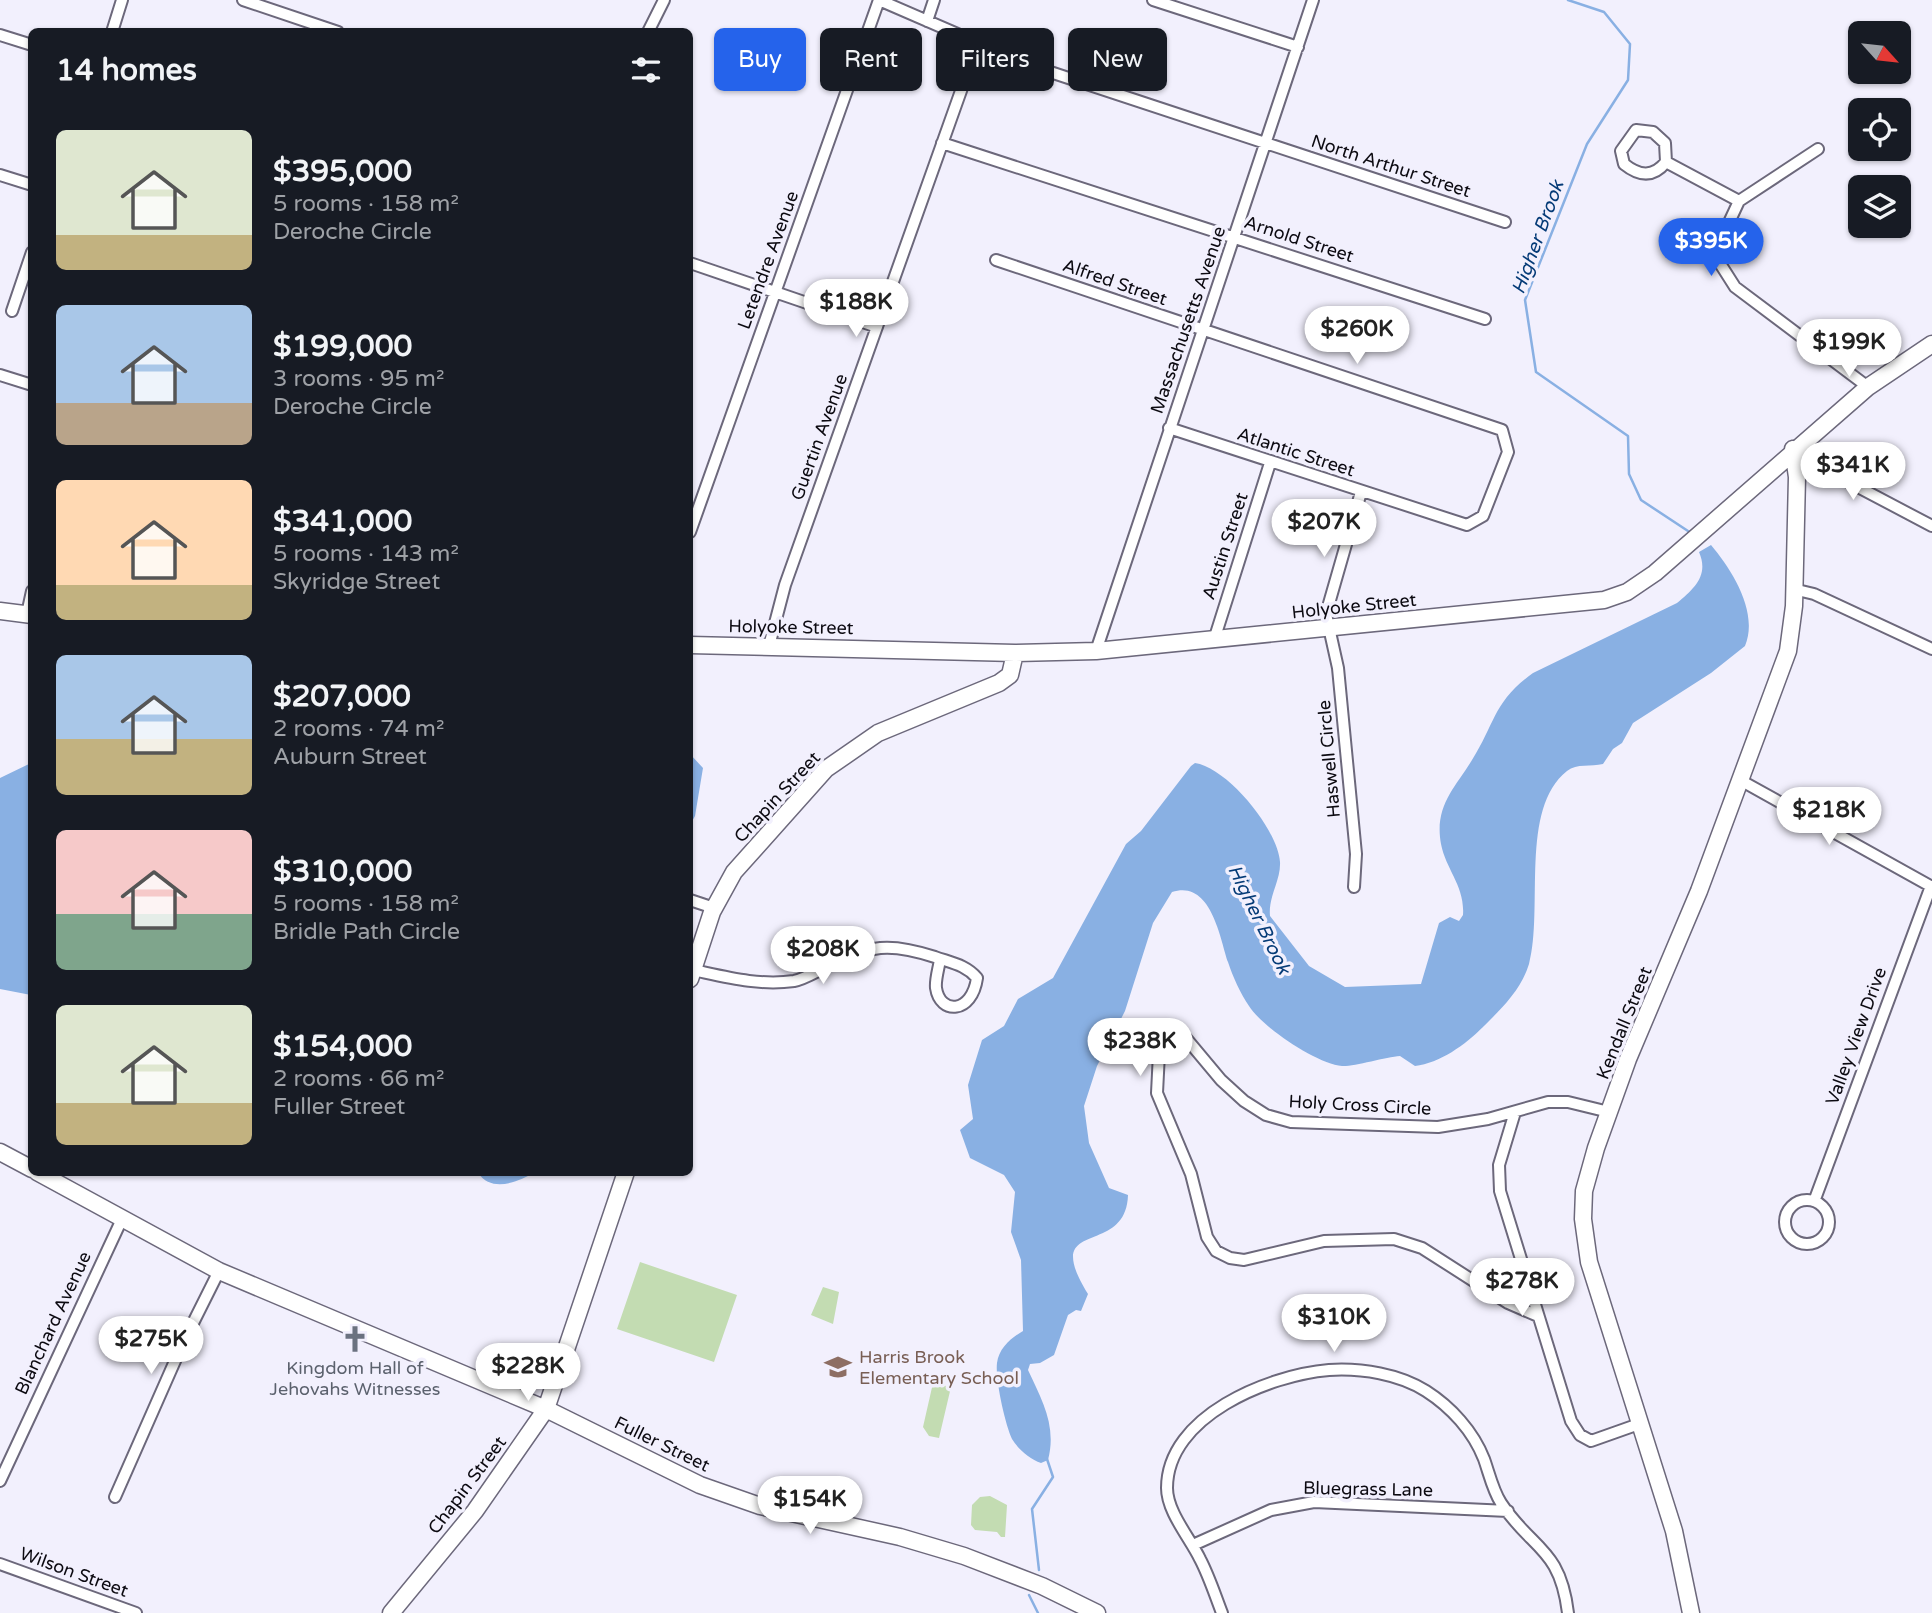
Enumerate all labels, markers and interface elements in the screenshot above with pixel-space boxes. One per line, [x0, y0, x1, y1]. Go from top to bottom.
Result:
north arrow [1848, 21, 1911, 84]
map controls [1848, 21, 1911, 238]
chip: Buy [714, 28, 806, 91]
chip: Rent [820, 28, 922, 91]
chip: Filters [936, 28, 1054, 91]
chip: New [1068, 28, 1167, 91]
icon: filters [627, 51, 665, 89]
text: 14 homes [56, 52, 197, 89]
button: locate [1848, 98, 1911, 161]
street label: North Arthur Street [1308, 130, 1474, 202]
text: $395,000 [273, 153, 412, 190]
icon: home [112, 158, 196, 242]
button: layers [1848, 175, 1911, 238]
water label: Higher Brook [1507, 176, 1569, 297]
street label: Letendre Avenue [733, 188, 803, 332]
text: 5 rooms · 158 m² [273, 190, 459, 218]
street label: Arnold Street [1241, 211, 1357, 267]
text: Deroche Circle [273, 218, 432, 246]
pin: $395K [1662, 218, 1760, 278]
street label: Massachusetts Avenue [1146, 223, 1230, 417]
text: $395K [1675, 227, 1747, 255]
street label: Alfred Street [1060, 254, 1170, 310]
pin: $188K [807, 280, 905, 339]
text: $188K [820, 288, 892, 316]
pin: $260K [1308, 306, 1406, 366]
text: $260K [1321, 315, 1393, 343]
pin: $199K [1800, 320, 1898, 379]
text: $199,000 [273, 328, 412, 365]
text: $199K [1813, 328, 1885, 356]
icon: home [112, 333, 196, 417]
text: 3 rooms · 95 m² [273, 365, 444, 393]
street label: Guertin Avenue [786, 371, 852, 503]
text: Deroche Circle [273, 393, 432, 421]
street label: Atlantic Street [1234, 423, 1358, 481]
pin: $341K [1804, 442, 1902, 502]
text: $341K [1817, 451, 1889, 479]
street label: Austin Street [1197, 490, 1253, 602]
pin: $207K [1275, 500, 1373, 559]
text: $341,000 [273, 503, 412, 540]
icon: home [112, 508, 196, 592]
text: $207K [1288, 508, 1360, 536]
text: 5 rooms · 143 m² [273, 540, 459, 568]
text: Skyridge Street [273, 568, 440, 596]
street label: Holyoke Street [1291, 589, 1418, 623]
street label: Holyoke Street [728, 615, 854, 639]
text: $207,000 [273, 678, 411, 715]
icon: home [112, 683, 196, 767]
street label: Haswell Circle [1313, 699, 1345, 819]
text: 2 rooms · 74 m² [273, 715, 444, 743]
text: Auburn Street [273, 743, 427, 771]
street label: Chapin Street [729, 747, 825, 847]
pin: $218K [1780, 788, 1878, 847]
text: $218K [1793, 796, 1865, 824]
text: $310,000 [273, 853, 412, 890]
icon: home [112, 858, 196, 942]
water label: Higher Brook [1223, 861, 1296, 979]
text: 5 rooms · 158 m² [273, 890, 459, 918]
text: Bridle Path Circle [273, 918, 460, 946]
pin: $208K [774, 926, 872, 986]
text: $208K [787, 935, 859, 963]
street label: Kendall Street [1591, 963, 1657, 1083]
street label: Valley View Drive [1821, 964, 1891, 1108]
pin: $238K [1091, 1018, 1189, 1078]
text: $238K [1104, 1027, 1176, 1055]
text: $154,000 [273, 1028, 412, 1065]
icon: home [112, 1033, 196, 1117]
text: 2 rooms · 66 m² [273, 1065, 444, 1093]
street label: Holy Cross Circle [1288, 1090, 1432, 1120]
text: Fuller Street [273, 1093, 405, 1121]
street label: Blanchard Avenue [10, 1248, 96, 1398]
pin: $278K [1473, 1258, 1571, 1318]
text: $278K [1486, 1267, 1558, 1295]
pin: $310K [1285, 1294, 1383, 1354]
text: $310K [1298, 1303, 1370, 1331]
pin: $275K [102, 1316, 200, 1376]
church icon: Kingdom Hall of Jehovahs Witnesses [340, 1324, 370, 1354]
text: $275K [115, 1325, 187, 1353]
pin: $228K [479, 1344, 577, 1403]
place label: Harris Brook Elementary School [859, 1346, 1019, 1389]
text: $228K [492, 1352, 564, 1380]
school or university icon: Harris Brook Elementary School [823, 1352, 853, 1382]
place label: Kingdom Hall of Jehovahs Witnesses [270, 1357, 440, 1400]
street label: Fuller Street [611, 1411, 713, 1477]
street label: Chapin Street [423, 1432, 511, 1538]
pin: $154K [761, 1476, 859, 1536]
street label: Bluegrass Lane [1303, 1477, 1433, 1501]
text: $154K [774, 1485, 846, 1513]
street label: Wilson Street [17, 1542, 131, 1602]

